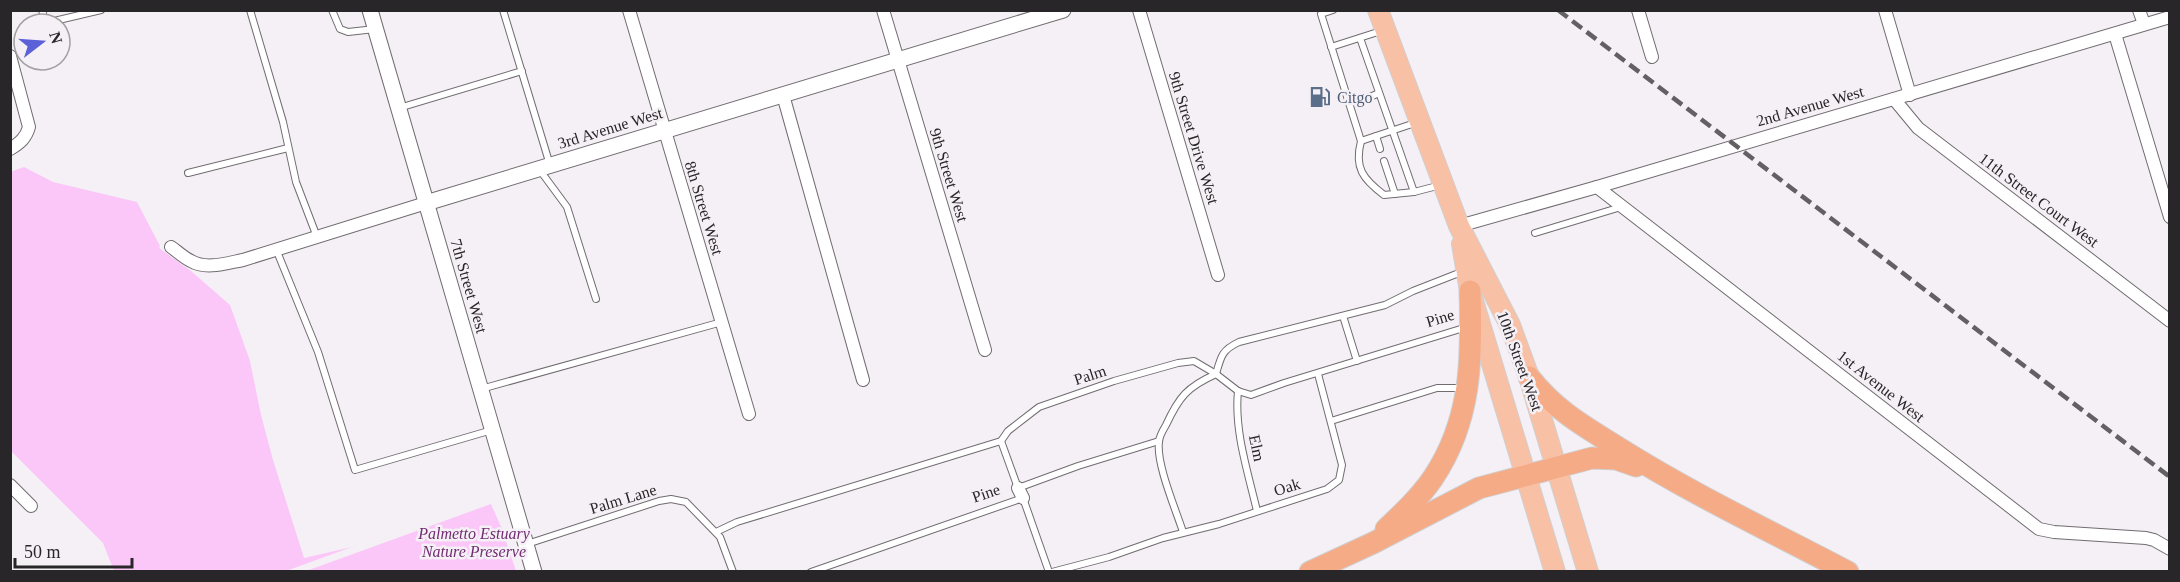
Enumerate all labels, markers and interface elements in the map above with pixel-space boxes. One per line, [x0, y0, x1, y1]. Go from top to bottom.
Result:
north arrow [12, 12, 72, 72]
text: N [46, 30, 66, 46]
street label: 9th Street Drive West [1166, 70, 1222, 207]
street label: 2nd Avenue West [1754, 82, 1866, 129]
fuel station icon: Citgo [1308, 85, 1332, 109]
place label: Citgo [1337, 89, 1373, 107]
street label: 3rd Avenue West [556, 104, 665, 152]
street label: 9th Street West [927, 126, 971, 224]
street label: 11th Street Court West [1976, 150, 2102, 251]
street label: 8th Street West [682, 159, 726, 257]
street label: 7th Street West [447, 237, 491, 336]
street label: Pine [1424, 306, 1456, 330]
street label: 10th Street West [1494, 309, 1546, 414]
street label: 1st Avenue West [1834, 347, 1928, 426]
street label: Palm [1072, 362, 1109, 388]
street label: Elm [1246, 433, 1268, 463]
street label: Oak [1272, 475, 1302, 499]
street label: Pine [970, 480, 1002, 506]
street label: Palm Lane [588, 481, 658, 517]
park label: Palmetto Estuary Nature Preserve [417, 525, 531, 560]
scale bar [15, 531, 132, 569]
text: 50 m [24, 542, 61, 562]

